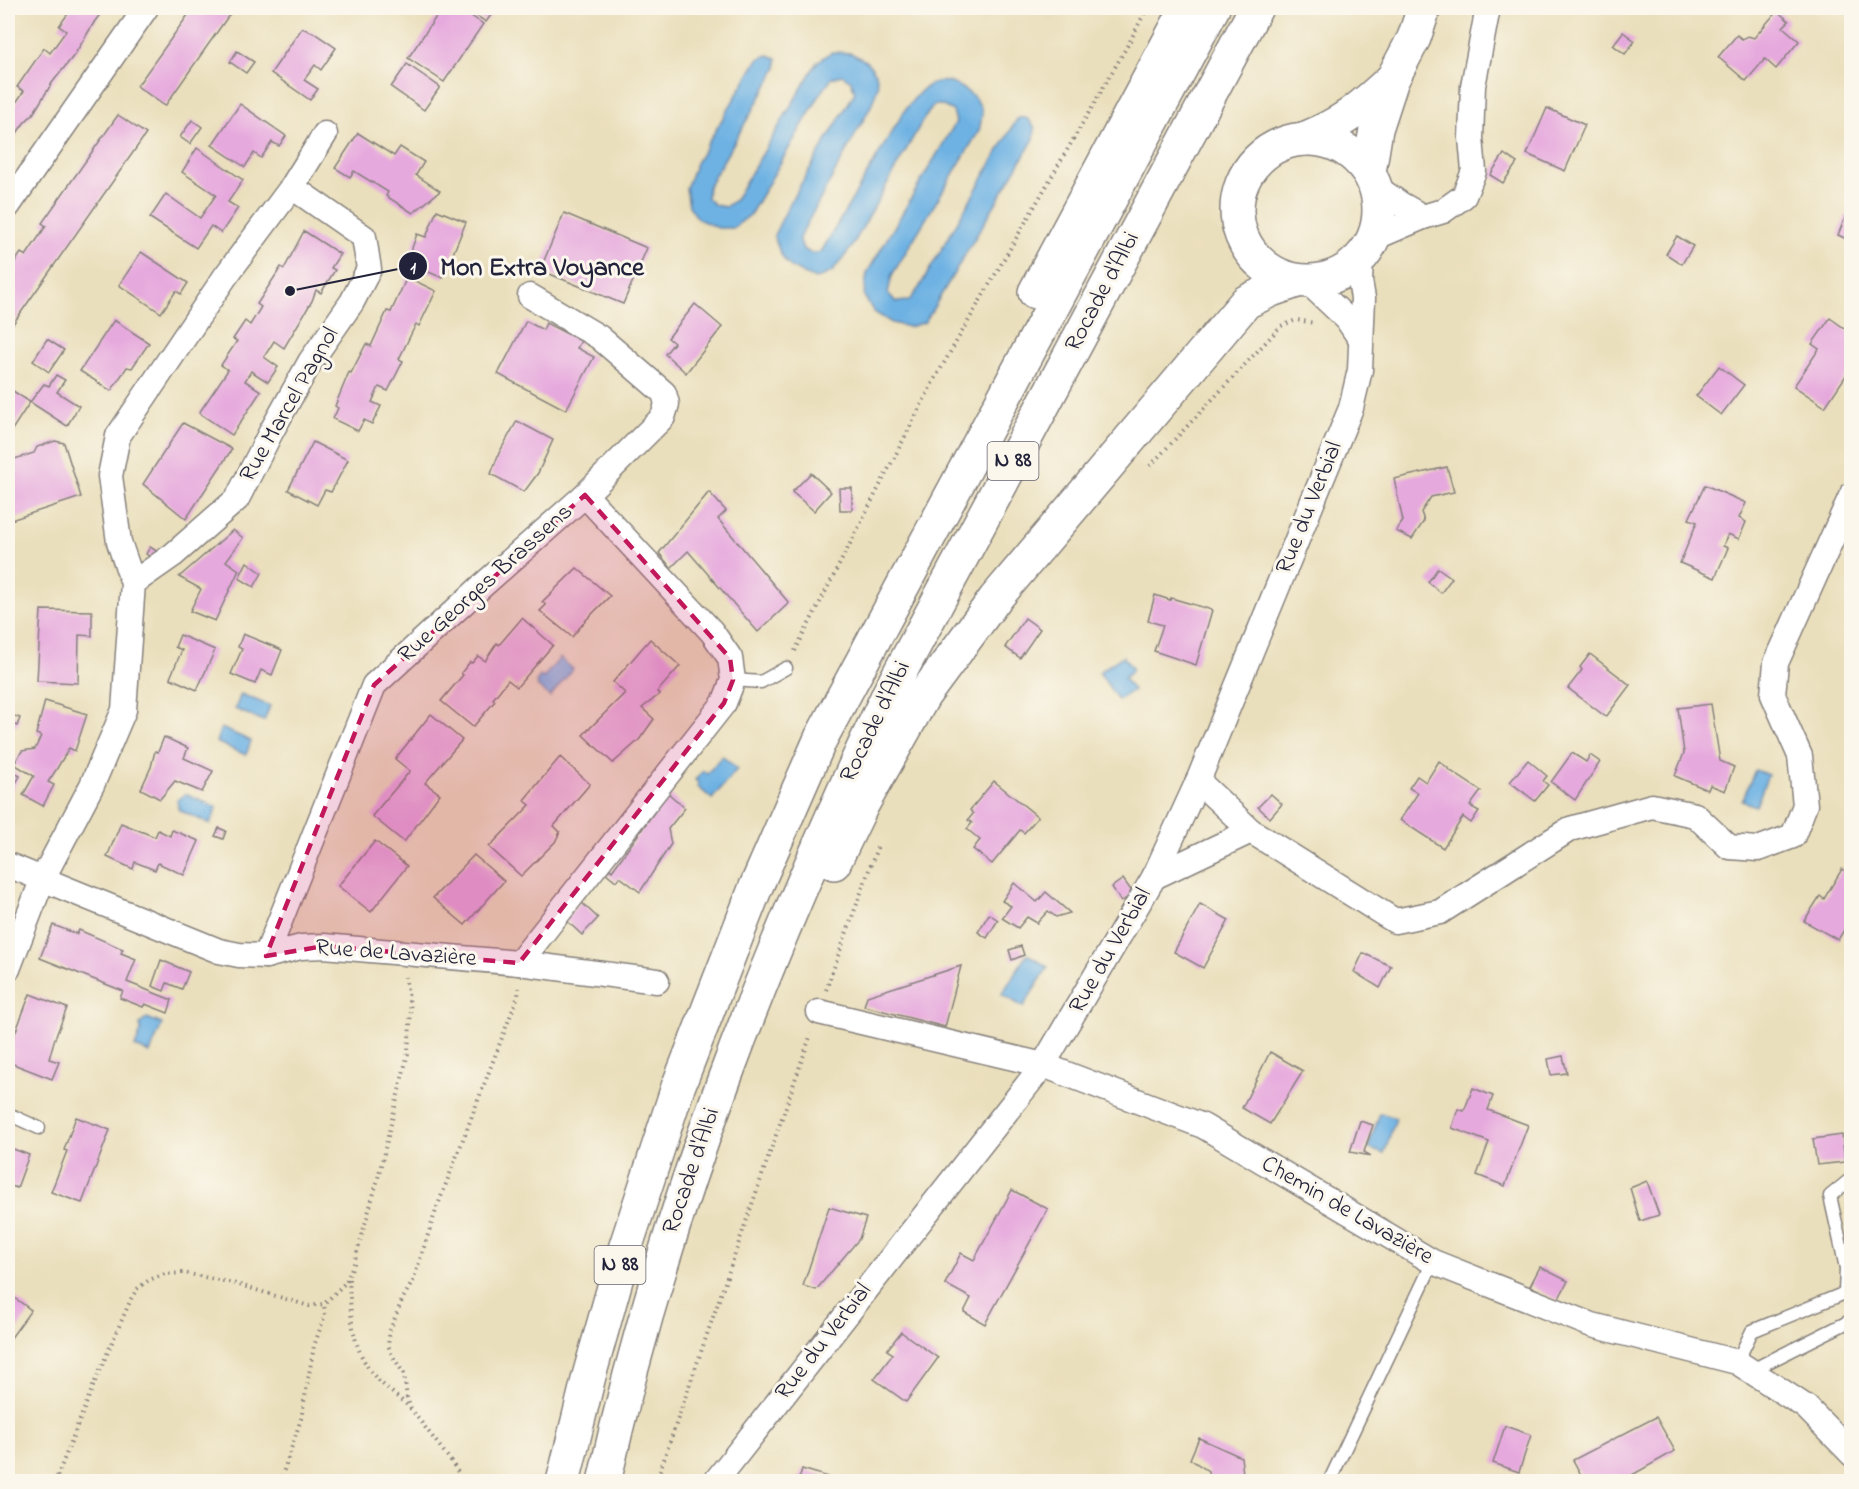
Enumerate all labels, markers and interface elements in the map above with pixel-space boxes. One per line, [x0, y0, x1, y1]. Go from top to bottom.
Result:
street label: Rocade d'Albi [1057, 226, 1149, 358]
callout: Mon Extra Voyance [398, 244, 656, 288]
text: Mon Extra Voyance [440, 250, 645, 288]
text: 1 [410, 256, 416, 282]
street label: Rue Marcel Pagnol [231, 321, 349, 489]
street label: Rue du Verbial [1267, 436, 1353, 580]
road number: N 88 [988, 442, 1038, 480]
street label: Rue Georges Brassens [391, 496, 581, 672]
street label: Rocade d'Albi [831, 655, 921, 789]
street label: Rue du Verbial [1061, 882, 1161, 1020]
street label: Rue de Lavazière [314, 931, 478, 977]
street label: Rocade d'Albi [654, 1103, 730, 1239]
street label: Chemin de Lavazière [1254, 1147, 1440, 1275]
road number: N 88 [594, 1246, 646, 1284]
street label: Rue du Verbial [767, 1276, 881, 1408]

